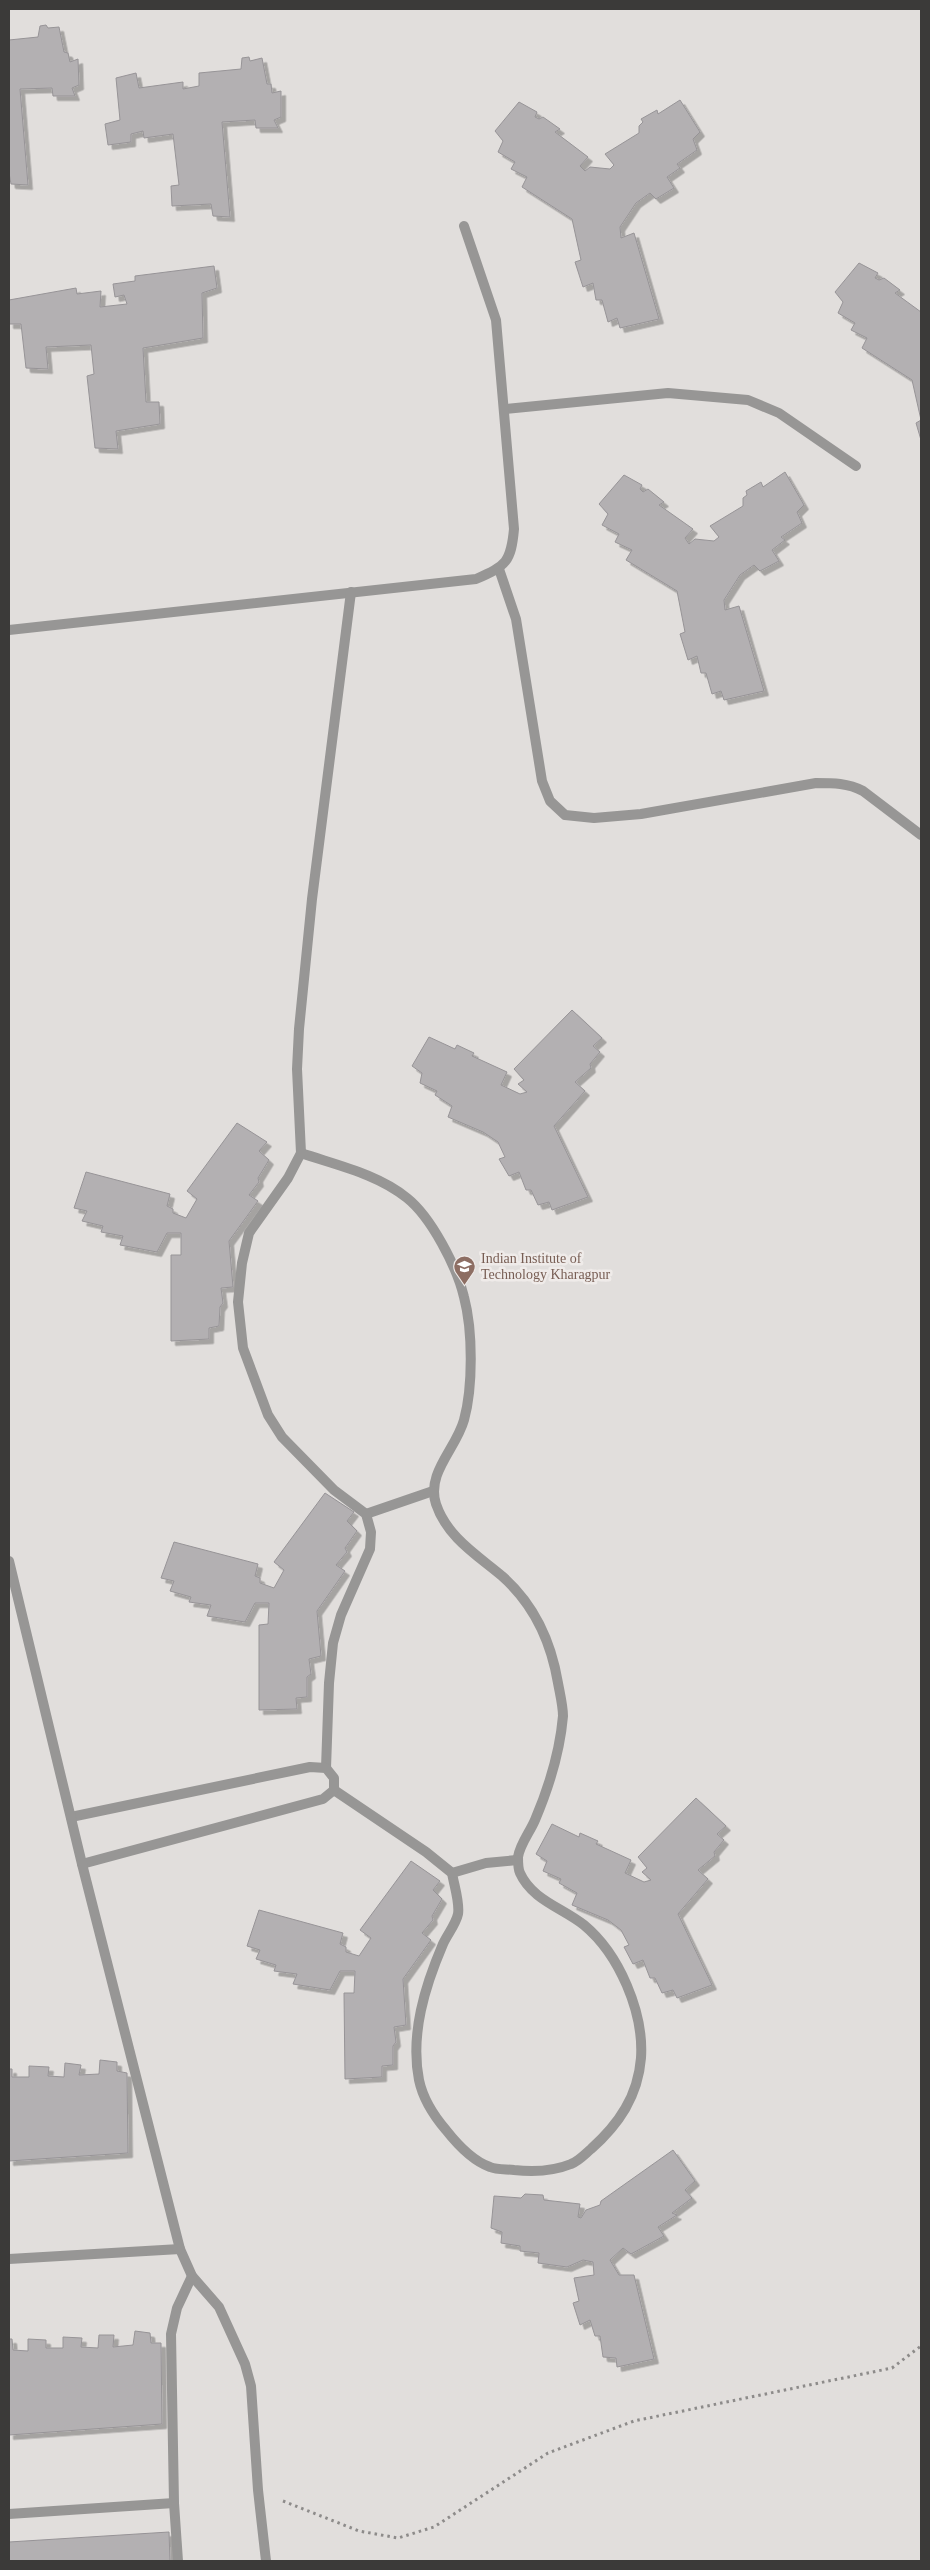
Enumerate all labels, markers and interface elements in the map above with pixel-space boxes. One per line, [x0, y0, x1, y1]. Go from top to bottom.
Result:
place label: Indian Institute of Technology Kharagpur [481, 1251, 611, 1282]
school or university icon: Indian Institute of Technology Kharagpur [453, 1254, 477, 1285]

